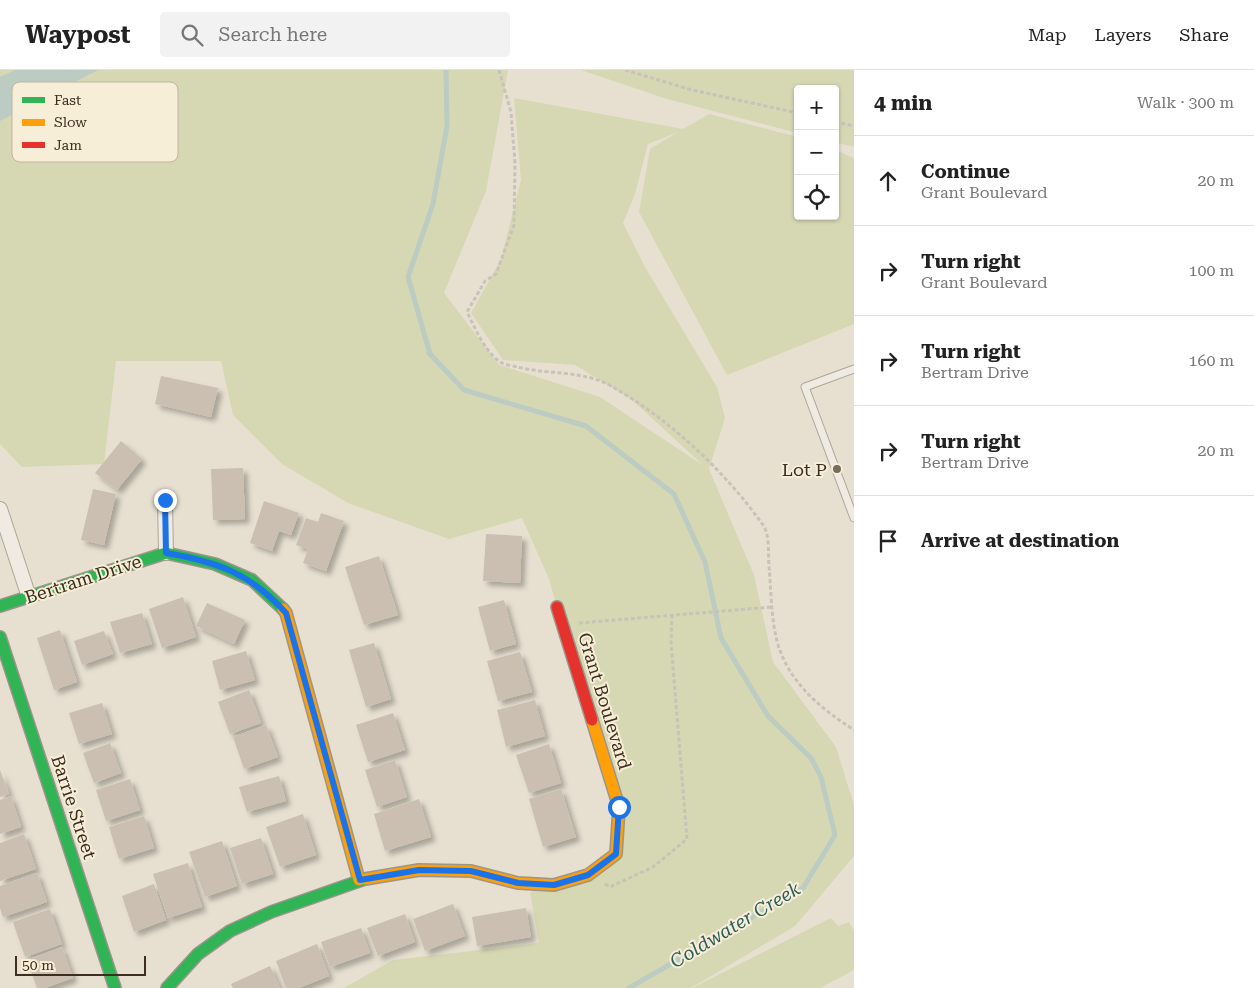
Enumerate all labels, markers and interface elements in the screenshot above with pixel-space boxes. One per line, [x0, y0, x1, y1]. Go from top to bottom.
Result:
search box [160, 12, 510, 57]
text: Waypost [25, 21, 130, 49]
icon: search [178, 21, 206, 49]
text: Search here [218, 23, 327, 46]
text: Map [1028, 24, 1067, 45]
text: Layers [1095, 24, 1151, 45]
text: Share [1179, 24, 1229, 45]
legend [12, 82, 178, 162]
map controls [794, 85, 839, 220]
button: + [794, 85, 839, 130]
text: 4 min [874, 91, 932, 115]
text: Fast [54, 92, 81, 108]
text: Walk · 300 m [1137, 93, 1234, 112]
text: Slow [54, 114, 87, 130]
button: − [794, 130, 839, 175]
text: Jam [54, 137, 82, 153]
text: Continue [921, 160, 1010, 183]
icon: ahead [874, 167, 902, 195]
text: 20 m [1197, 171, 1234, 190]
button: locate [794, 175, 839, 220]
text: Grant Boulevard [921, 183, 1047, 202]
text: Turn right [921, 250, 1021, 273]
icon: right [874, 257, 902, 285]
text: 100 m [1188, 261, 1234, 280]
text: Grant Boulevard [921, 273, 1047, 292]
text: Turn right [921, 340, 1021, 363]
icon: right [874, 347, 902, 375]
text: 160 m [1188, 351, 1234, 370]
text: Bertram Drive [921, 363, 1029, 382]
text: Turn right [921, 430, 1021, 453]
icon: right [874, 437, 902, 465]
text: 20 m [1197, 441, 1234, 460]
text: Bertram Drive [921, 453, 1029, 472]
place label: Lot P [782, 459, 827, 480]
marker: Lot P [831, 463, 843, 475]
route end [154, 489, 177, 512]
icon: arrive [874, 527, 902, 555]
text: Arrive at destination [921, 529, 1119, 552]
street label: Bertram Drive [22, 550, 144, 608]
street label: Grant Boulevard [574, 630, 636, 773]
street label: Barrie Street [47, 752, 101, 862]
route start [608, 796, 631, 819]
water label: Coldwater Creek [666, 877, 805, 973]
scale bar [15, 953, 146, 976]
text: 50 m [22, 957, 54, 973]

